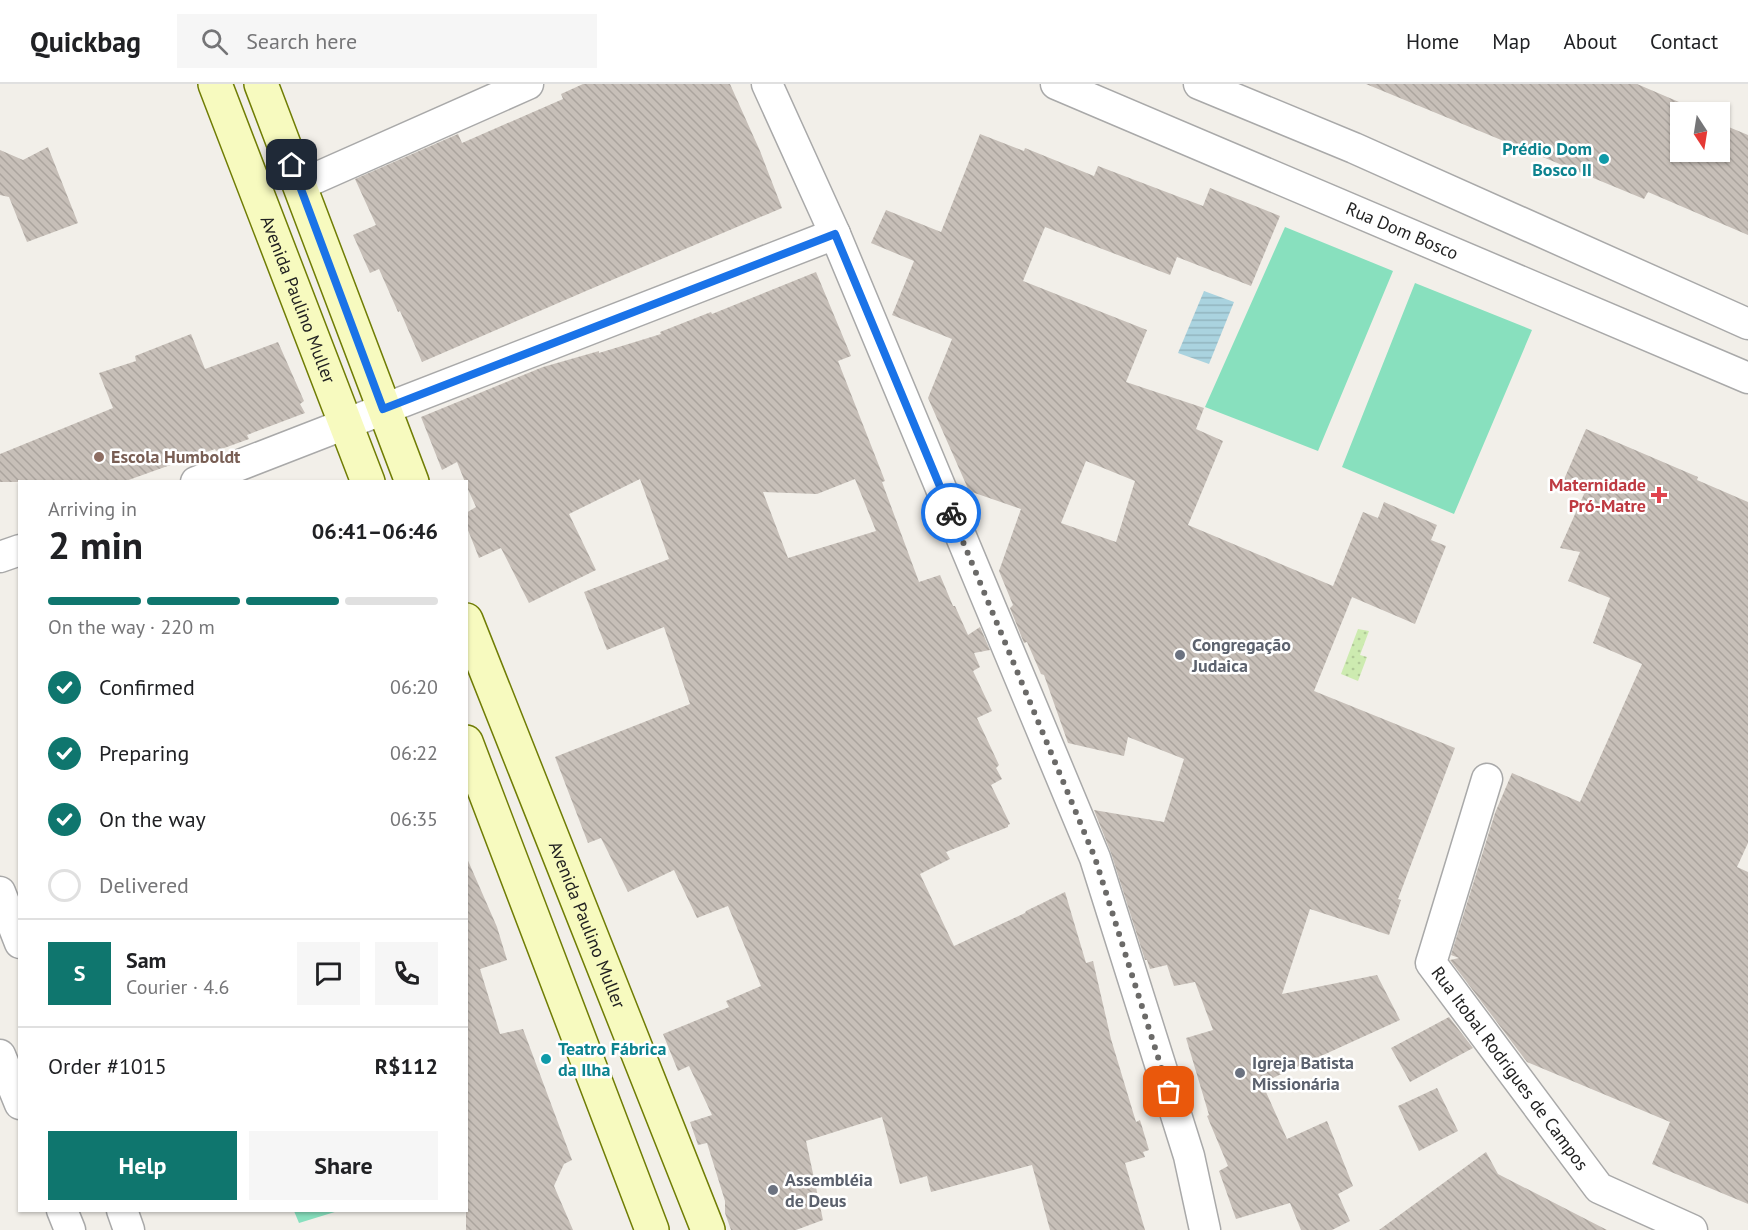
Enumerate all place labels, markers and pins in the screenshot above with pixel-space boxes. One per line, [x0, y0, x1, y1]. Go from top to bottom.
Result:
place label: Prédio Dom Bosco II [1502, 137, 1592, 181]
pin [266, 139, 317, 190]
marker: Prédio Dom Bosco II [1597, 152, 1611, 166]
place label: Escola Humboldt [111, 445, 241, 468]
marker: Escola Humboldt [92, 450, 106, 464]
place label: Maternidade Pró-Matre [1549, 473, 1646, 517]
marker: Maternidade Pró-Matre [1650, 486, 1668, 504]
place label: Congregação Judaica [1191, 633, 1291, 677]
marker: Congregação Judaica [1173, 648, 1187, 662]
place label: Teatro Fábrica da Ilha [558, 1037, 666, 1081]
place label: Igreja Batista Missionária [1252, 1051, 1354, 1095]
marker: Teatro Fábrica da Ilha [539, 1052, 553, 1066]
pin [1143, 1066, 1194, 1117]
marker: Igreja Batista Missionária [1233, 1066, 1247, 1080]
place label: Assembléia de Deus [785, 1168, 873, 1212]
marker: Assembléia de Deus [766, 1183, 780, 1197]

